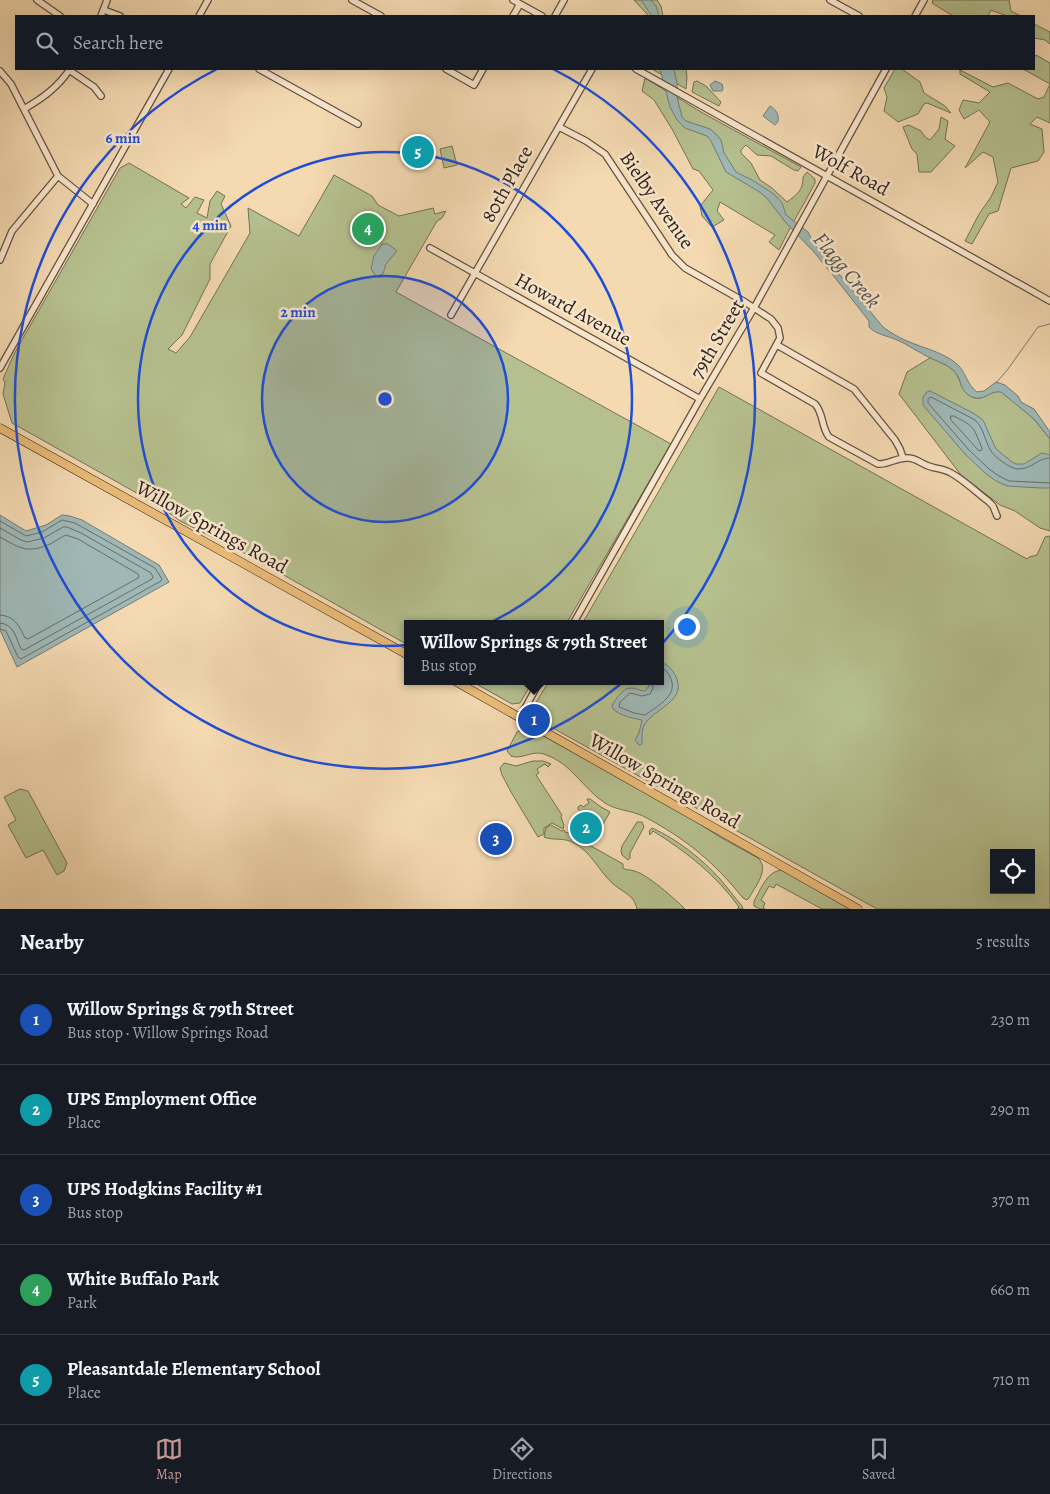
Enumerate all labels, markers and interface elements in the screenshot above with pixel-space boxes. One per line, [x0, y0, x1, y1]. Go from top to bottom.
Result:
search box [15, 15, 1035, 70]
icon: search [33, 29, 61, 57]
text: Search here [73, 30, 163, 56]
text: 6 min [106, 128, 141, 148]
pin: 5 [402, 133, 434, 171]
street label: Wolf Road [807, 137, 895, 202]
street label: 80th Place [475, 141, 539, 227]
street label: Bielby Avenue [613, 146, 701, 254]
pin: 4 [352, 210, 384, 248]
text: 4 min [192, 215, 228, 235]
water label: Flagg Creek [807, 226, 887, 314]
street label: Howard Avenue [510, 266, 636, 352]
street label: 79th Street [683, 294, 751, 384]
text: 2 min [280, 302, 316, 322]
centre of rings [376, 390, 394, 408]
street label: Willow Springs Road [130, 473, 293, 580]
your location [674, 614, 700, 640]
popup [404, 620, 664, 685]
text: Willow Springs & 79th Street [421, 629, 647, 655]
text: Bus stop [421, 655, 477, 677]
pin: 1 [518, 701, 550, 739]
street label: Willow Springs Road [584, 726, 746, 835]
pin: 2 [570, 809, 602, 847]
pin: 3 [480, 820, 512, 858]
map controls [990, 849, 1035, 894]
button: locate [990, 849, 1035, 894]
text: Nearby [20, 928, 83, 956]
text: 5 results [976, 931, 1030, 953]
text: Willow Springs & 79th Street [67, 996, 294, 1022]
text: 1 [33, 1009, 39, 1031]
text: 230 m [991, 1009, 1030, 1031]
text: Bus stop · Willow Springs Road [67, 1022, 268, 1044]
text: UPS Employment Office [67, 1086, 257, 1112]
text: 2 [32, 1099, 40, 1121]
text: 290 m [990, 1099, 1030, 1121]
text: Place [67, 1112, 101, 1134]
text: UPS Hodgkins Facility #1 [67, 1176, 263, 1202]
text: 3 [33, 1189, 39, 1211]
text: 370 m [992, 1189, 1030, 1211]
text: Bus stop [67, 1202, 123, 1224]
text: White Buffalo Park [67, 1266, 219, 1292]
text: 4 [32, 1279, 40, 1301]
text: 660 m [990, 1279, 1030, 1301]
text: Park [67, 1292, 97, 1314]
text: Pleasantdale Elementary School [67, 1356, 320, 1382]
text: 5 [33, 1369, 39, 1391]
text: 710 m [993, 1369, 1030, 1391]
text: Place [67, 1382, 101, 1404]
tab: Map [155, 1435, 183, 1484]
tab: Directions [492, 1435, 552, 1484]
tab: Saved [862, 1435, 895, 1484]

